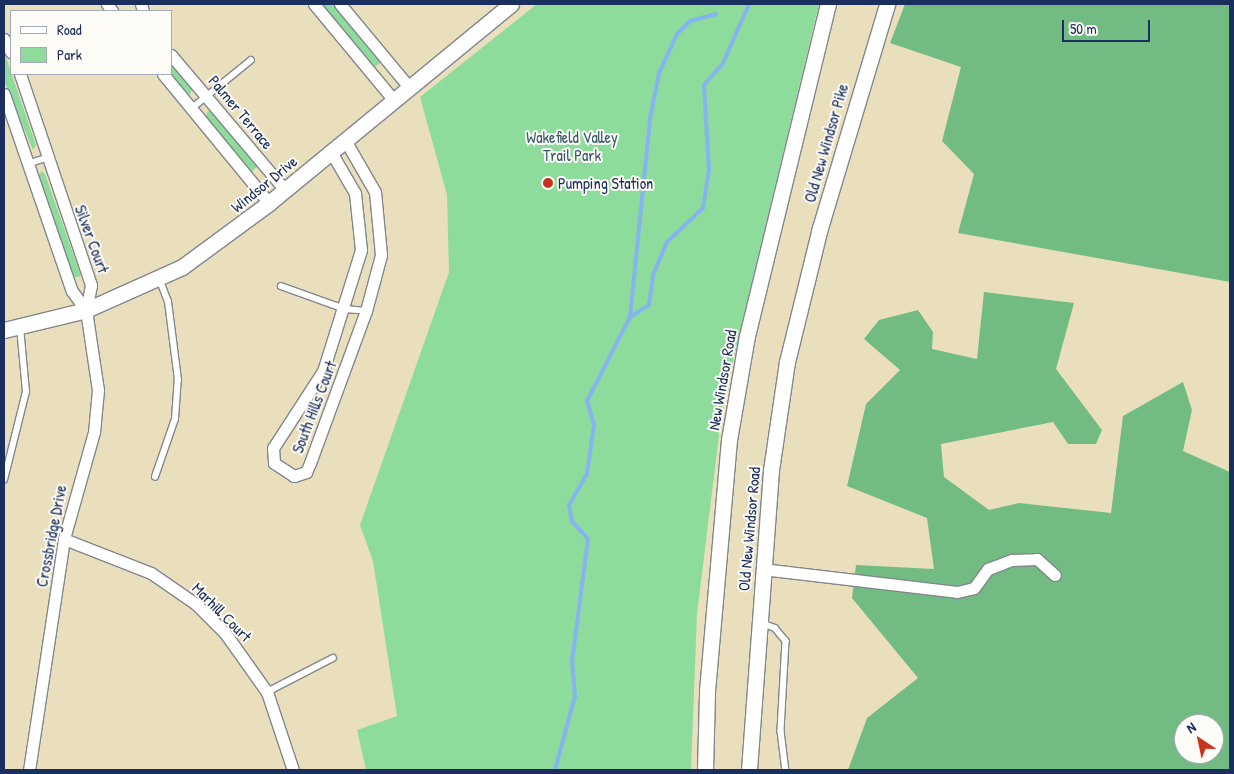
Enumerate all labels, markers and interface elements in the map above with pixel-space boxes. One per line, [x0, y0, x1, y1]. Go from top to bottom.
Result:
legend [10, 10, 172, 75]
scale bar [1064, 10, 1152, 42]
text: 50 m [1070, 18, 1097, 39]
text: Road [57, 19, 82, 40]
text: Park [57, 44, 82, 65]
street label: Palmer Terrace [205, 71, 277, 153]
street label: Old New Windsor Pike [800, 81, 852, 205]
park label: Wakefield Valley Trail Park [526, 127, 618, 165]
street label: Windsor Drive [227, 152, 301, 216]
place label: Pumping Station [558, 173, 653, 193]
marker: Pumping Station [542, 177, 554, 189]
street label: Silver Court [71, 202, 113, 276]
street label: New Windsor Road [704, 328, 740, 432]
street label: South Hills Court [288, 358, 340, 456]
street label: Old New Windsor Road [734, 466, 764, 592]
street label: Crossbridge Drive [32, 483, 70, 589]
street label: Marhill Court [188, 578, 256, 646]
north arrow [1174, 714, 1224, 764]
text: N [1182, 717, 1199, 737]

